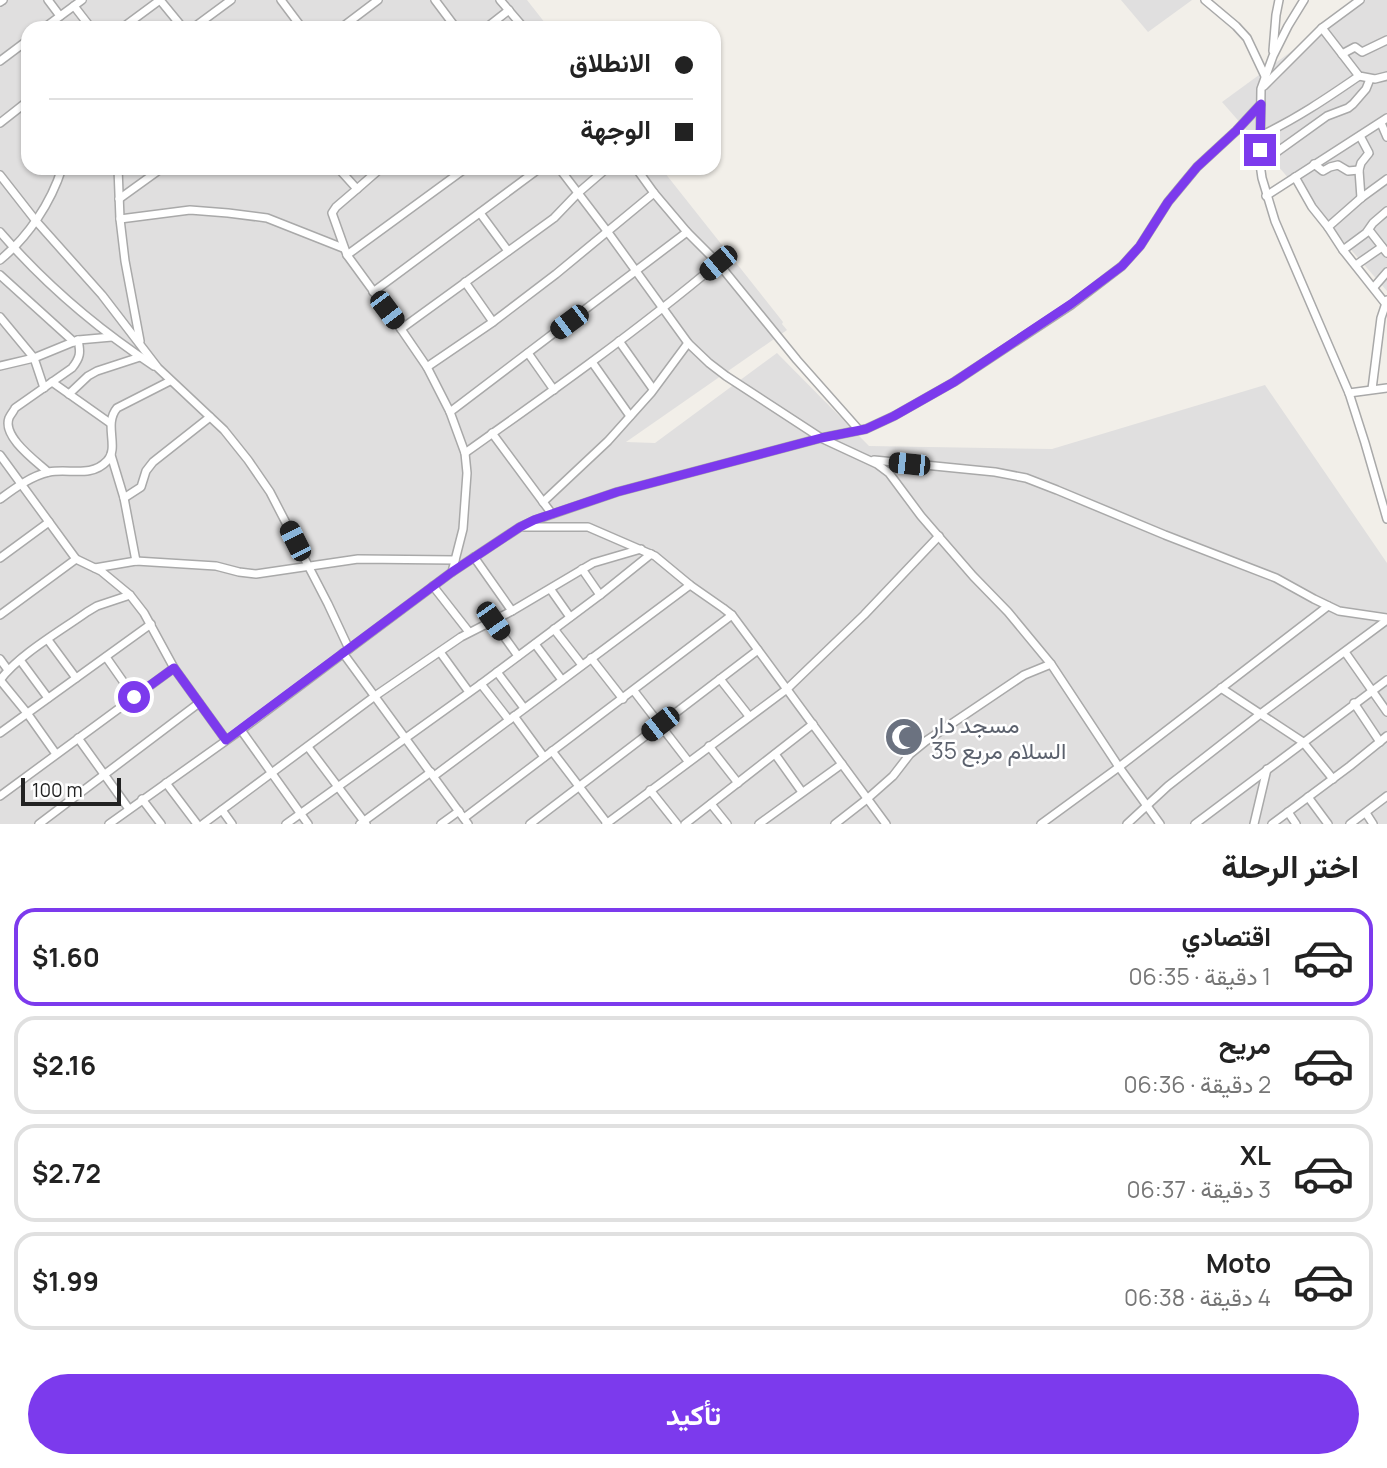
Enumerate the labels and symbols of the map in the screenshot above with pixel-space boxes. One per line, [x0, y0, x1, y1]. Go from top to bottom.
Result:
route end [1244, 134, 1276, 166]
car [696, 241, 741, 285]
car [366, 287, 409, 333]
car [546, 301, 593, 343]
car [888, 451, 931, 477]
car [277, 518, 314, 564]
car [473, 598, 514, 644]
route start [118, 681, 150, 713]
car [637, 703, 684, 745]
place label: مسجد دار السلام مربع 35 [930, 708, 1066, 767]
mosque icon: مسجد دار السلام مربع 35 [883, 716, 925, 758]
scale bar [21, 775, 121, 807]

